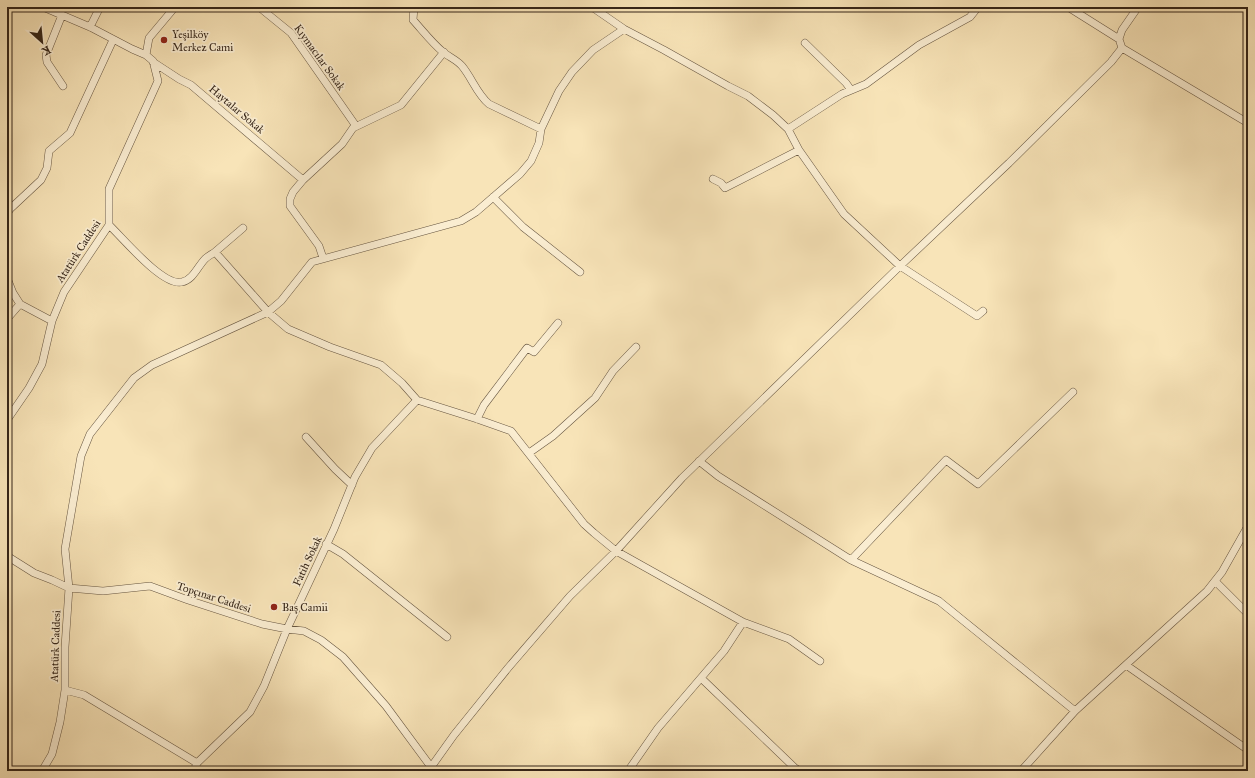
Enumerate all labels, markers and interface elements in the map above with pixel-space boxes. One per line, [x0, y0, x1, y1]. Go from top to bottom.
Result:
north arrow [22, 22, 62, 62]
street label: Kıymacılar Sokak [291, 22, 348, 94]
place label: Yeşilköy Merkez Cami [172, 28, 233, 54]
marker: Yeşilköy Merkez Cami [159, 35, 169, 45]
text: K [39, 43, 53, 59]
street label: Haytalar Sokak [206, 82, 268, 137]
street label: Atatürk Caddesi [53, 218, 103, 286]
street label: Fatih Sokak [290, 533, 325, 588]
street label: Topçınar Caddesi [175, 579, 253, 616]
place label: Baş Camii [282, 601, 328, 614]
marker: Baş Camii [269, 602, 279, 612]
street label: Atatürk Caddesi [48, 610, 63, 683]

